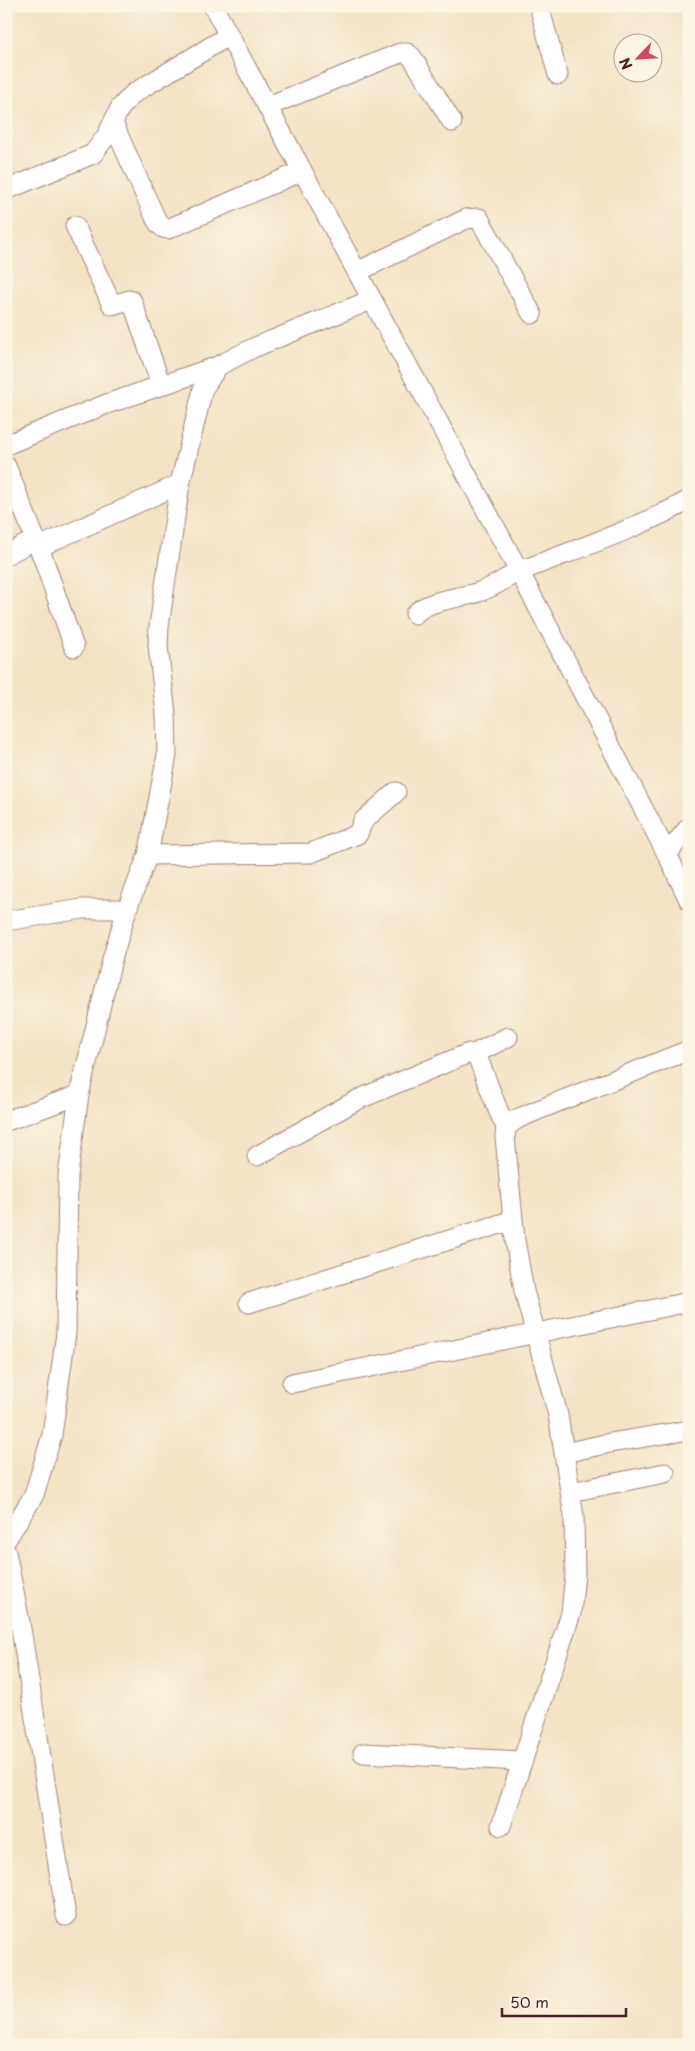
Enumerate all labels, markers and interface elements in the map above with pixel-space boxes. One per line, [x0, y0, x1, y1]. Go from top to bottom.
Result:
north arrow [612, 32, 662, 82]
text: N [614, 54, 638, 73]
scale bar [502, 1986, 626, 2018]
text: 50 m [510, 1990, 549, 2013]

